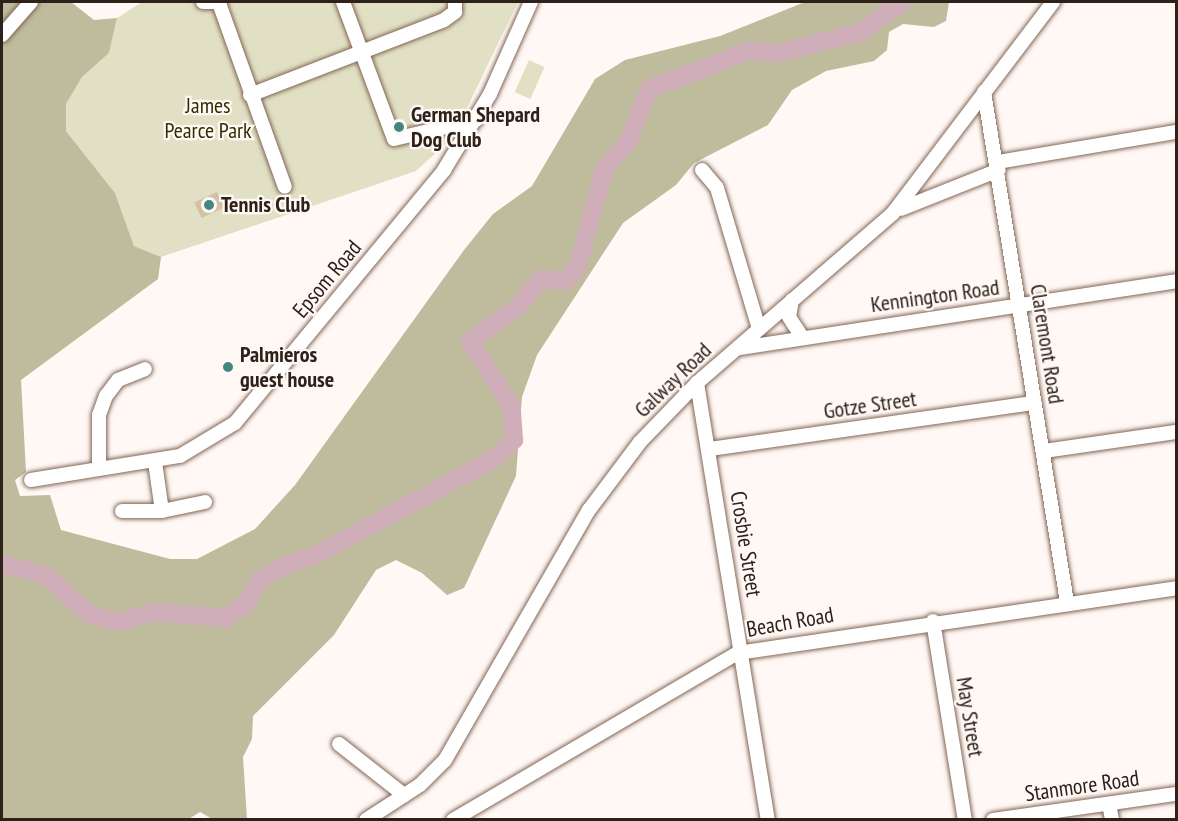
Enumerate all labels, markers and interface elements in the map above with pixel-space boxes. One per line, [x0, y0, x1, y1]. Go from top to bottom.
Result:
park label: James Pearce Park [164, 92, 252, 144]
place label: German Shepard Dog Club [411, 101, 540, 152]
marker: German Shepard Dog Club [392, 120, 406, 134]
place label: Tennis Club [221, 192, 310, 218]
marker: Tennis Club [202, 198, 216, 212]
street label: Epsom Road [287, 235, 367, 323]
street label: Kennington Road [869, 274, 1001, 318]
street label: Claremont Road [1025, 282, 1069, 406]
street label: Galway Road [629, 337, 717, 423]
place label: Palmieros guest house [240, 341, 334, 392]
marker: Palmieros guest house [221, 360, 235, 374]
street label: Gotze Street [822, 385, 918, 425]
street label: Crosbie Street [725, 489, 767, 599]
street label: Beach Road [744, 601, 836, 643]
street label: May Street [951, 675, 989, 759]
street label: Stanmore Road [1023, 765, 1141, 807]

